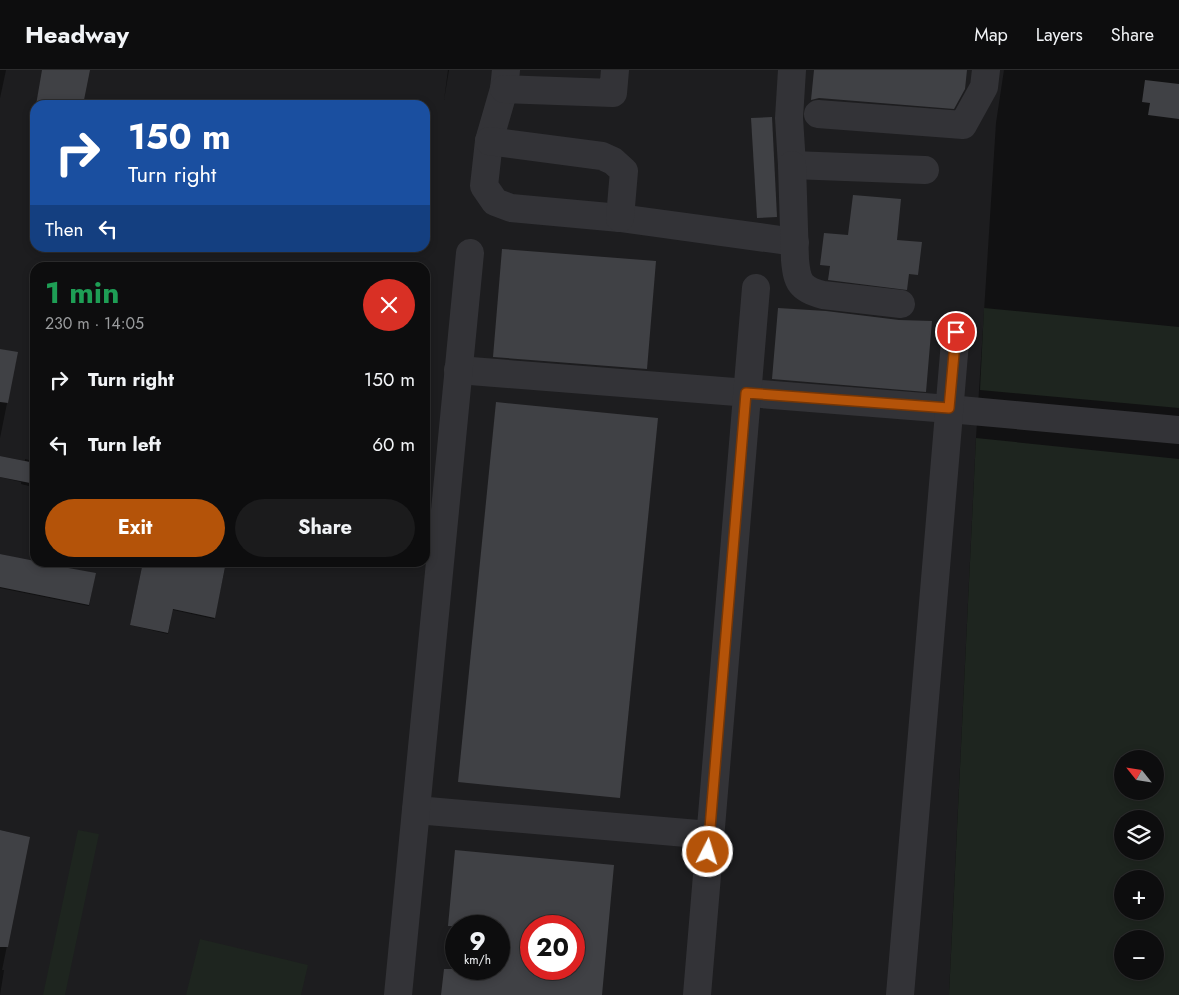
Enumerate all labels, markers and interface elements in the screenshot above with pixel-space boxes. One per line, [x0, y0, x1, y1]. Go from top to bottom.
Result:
text: Headway [25, 17, 129, 52]
text: Map [974, 22, 1008, 48]
text: Layers [1036, 22, 1083, 48]
text: Share [1111, 22, 1154, 48]
text: 150 m [128, 112, 231, 162]
icon: right [45, 120, 110, 185]
text: Turn right [128, 158, 216, 190]
icon: left [94, 215, 122, 243]
text: Then [45, 216, 84, 243]
text: 1 min [45, 271, 119, 314]
button: close [363, 279, 415, 331]
pin [935, 311, 977, 353]
text: 230 m · 14:05 [45, 312, 144, 335]
icon: arrive [942, 318, 970, 346]
icon: right [45, 366, 73, 394]
text: Turn right [88, 366, 174, 393]
text: 150 m [364, 366, 415, 393]
icon: left [45, 431, 73, 459]
text: Turn left [88, 431, 161, 458]
text: 60 m [372, 431, 415, 458]
button: Exit [45, 499, 225, 557]
button: Share [235, 499, 415, 557]
north arrow [1114, 750, 1164, 800]
map controls [1114, 750, 1164, 980]
button: layers [1114, 810, 1164, 860]
position arrow [681, 825, 733, 877]
button: + [1114, 870, 1164, 920]
speed limit sign: 20 [520, 915, 585, 980]
text: 9 [469, 923, 486, 959]
button: − [1114, 930, 1164, 980]
text: km/h [464, 951, 491, 969]

